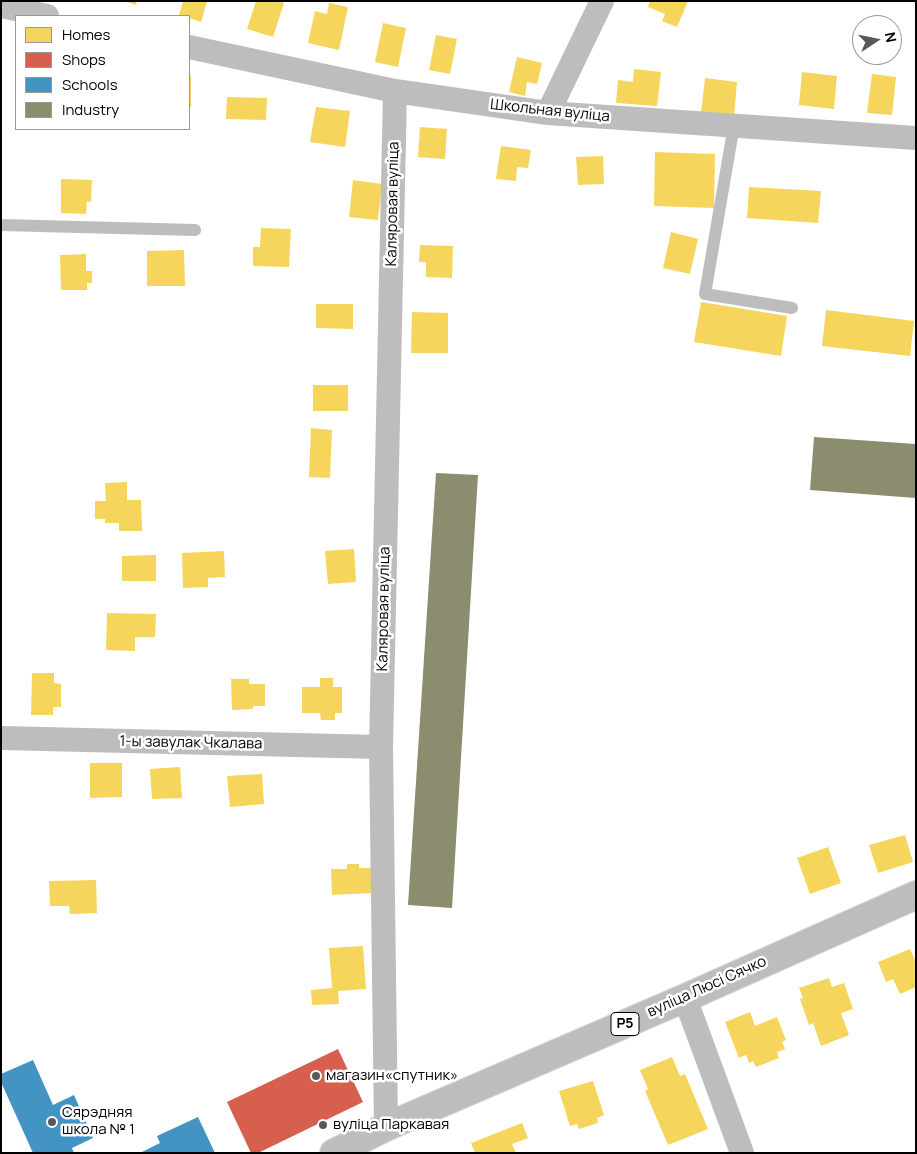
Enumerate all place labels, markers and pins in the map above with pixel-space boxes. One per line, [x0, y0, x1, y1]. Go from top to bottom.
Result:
place label: магазин«спутник» [326, 1067, 458, 1085]
marker: магазин«спутник» [310, 1070, 322, 1082]
place label: Сярэдняя школа № 1 [62, 1104, 135, 1139]
marker: Сярэдняя школа № 1 [46, 1116, 58, 1128]
place label: вуліца Паркавая [333, 1116, 449, 1134]
marker: вуліца Паркавая [317, 1119, 329, 1131]

